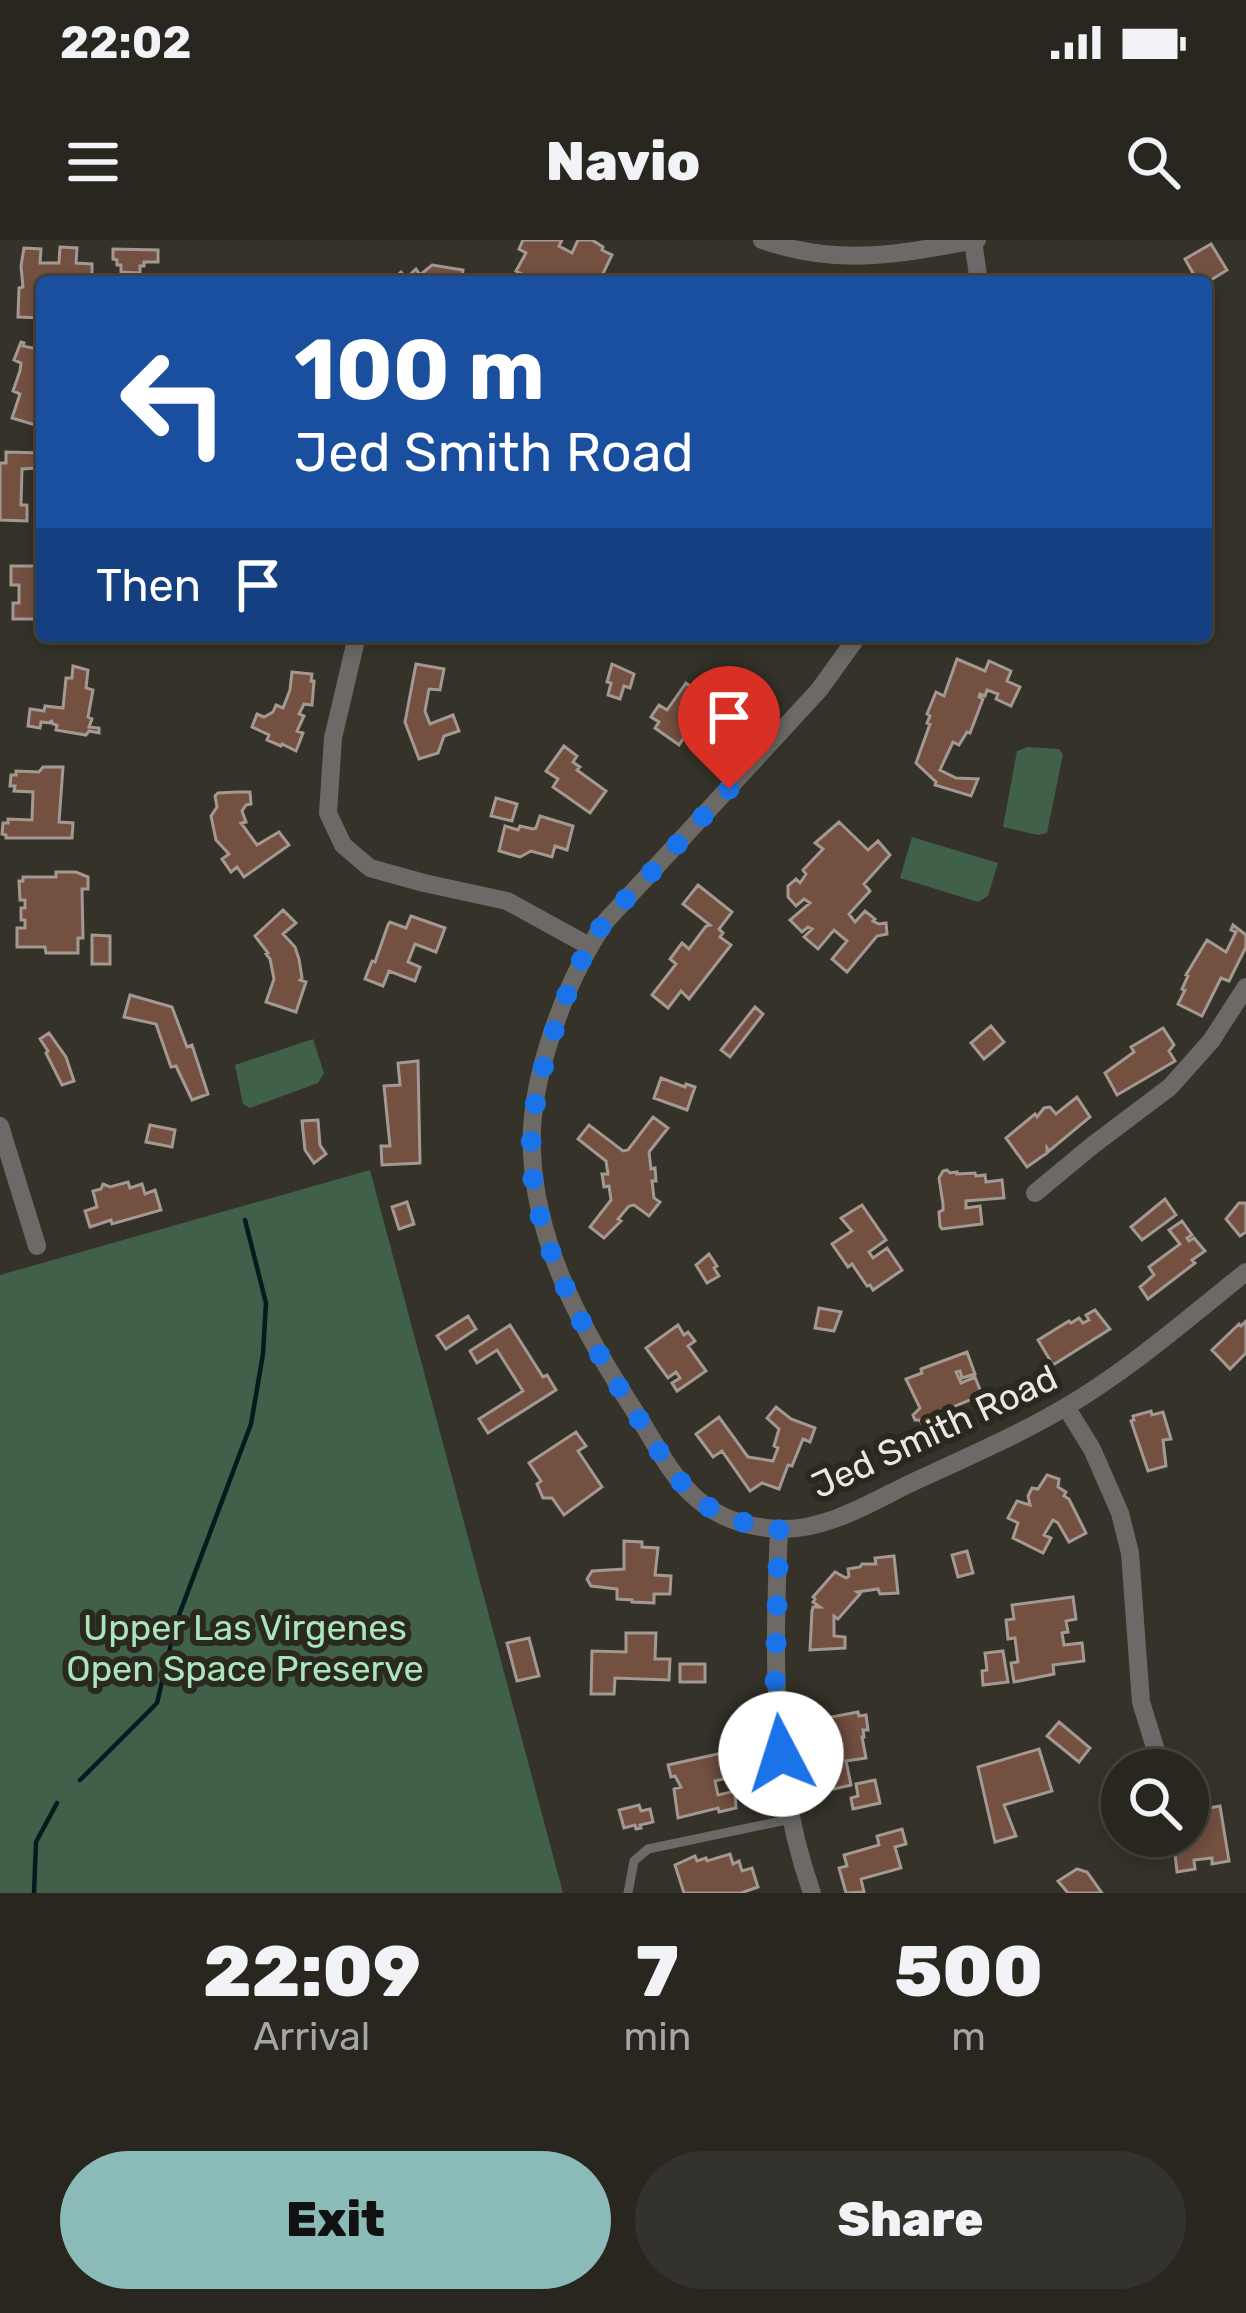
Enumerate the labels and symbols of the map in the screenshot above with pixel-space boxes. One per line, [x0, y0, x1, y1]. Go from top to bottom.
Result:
pin [678, 666, 780, 789]
street label: Jed Smith Road [804, 1356, 1064, 1507]
park label: Upper Las Virgenes Open Space Preserve [66, 1606, 424, 1690]
position arrow [718, 1691, 844, 1817]

